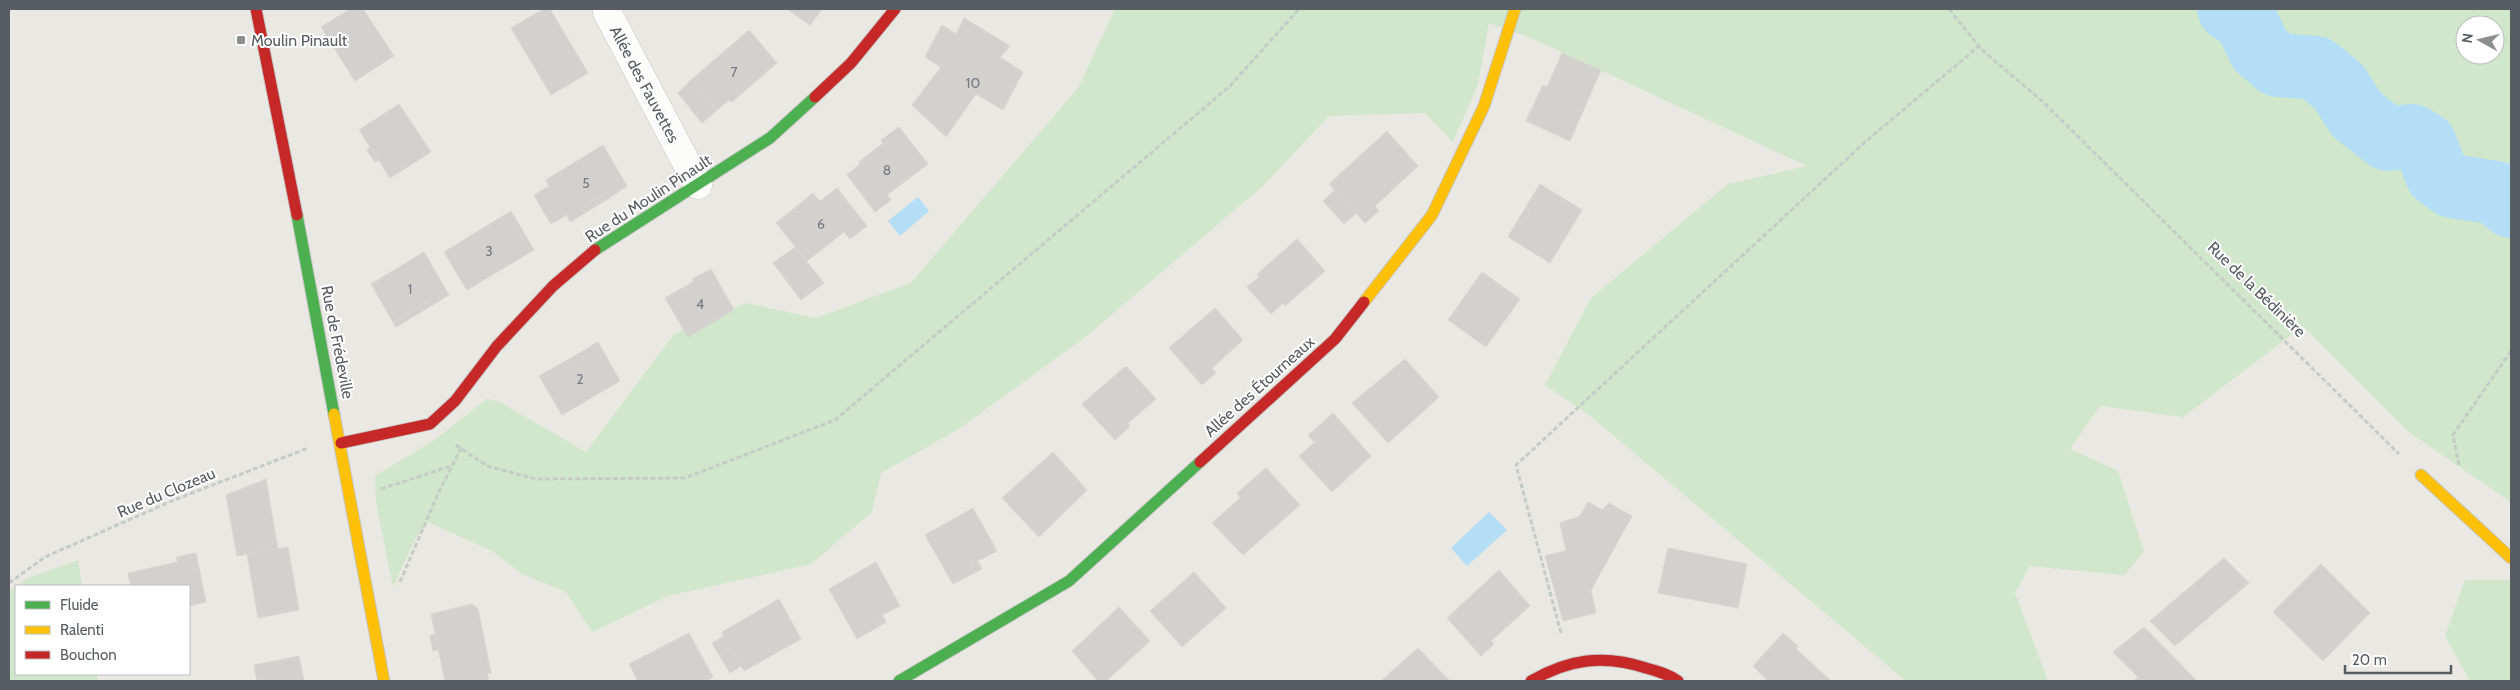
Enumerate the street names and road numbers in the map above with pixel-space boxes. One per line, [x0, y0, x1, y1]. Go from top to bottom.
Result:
street label: Allée des Fauvettes [606, 23, 684, 146]
street label: Rue du Moulin Pinault [582, 150, 715, 246]
street label: Rue de la Bédinière [2204, 238, 2310, 341]
street label: Rue de Frédeville [317, 284, 358, 400]
street label: Allée des Étourneaux [1200, 332, 1319, 441]
street label: Rue du Clozeau [114, 463, 218, 522]

